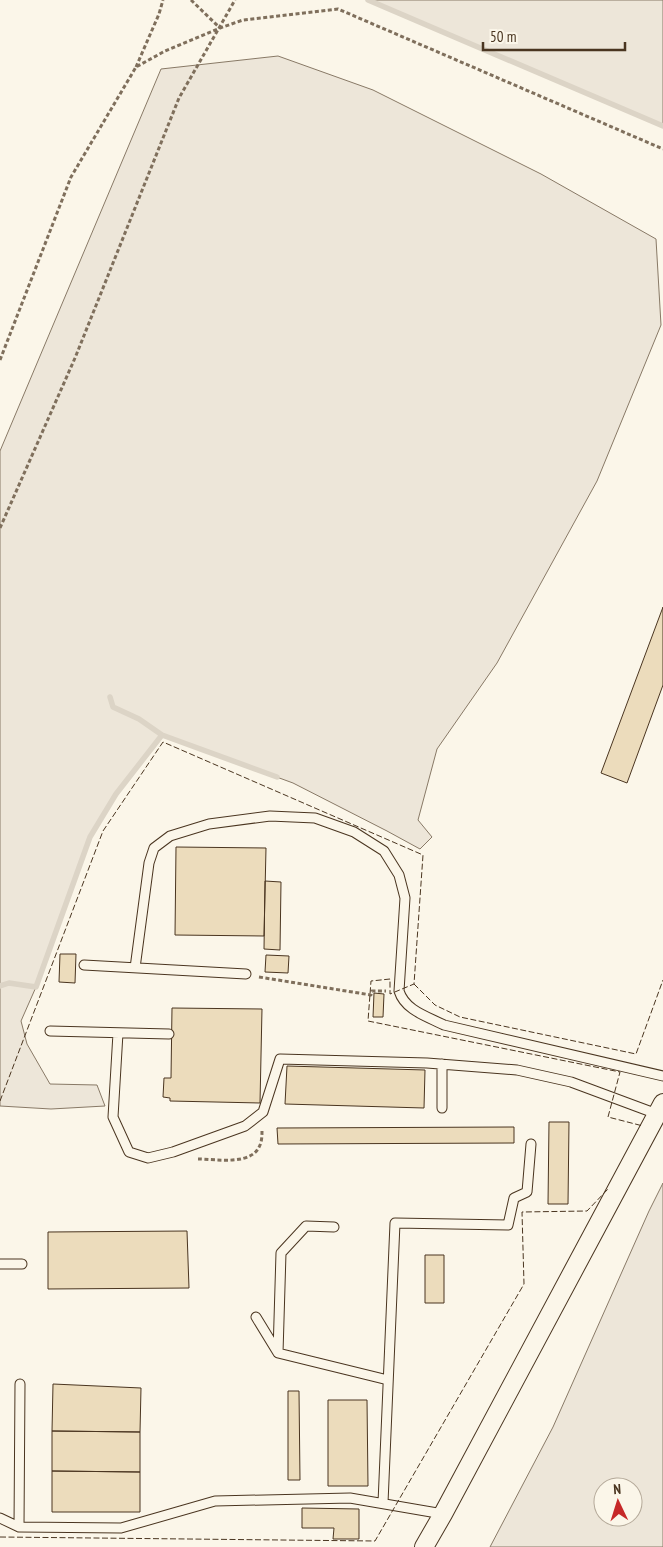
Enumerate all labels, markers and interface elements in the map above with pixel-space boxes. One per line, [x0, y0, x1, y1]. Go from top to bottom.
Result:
scale bar [483, 20, 626, 52]
text: 50 m [490, 27, 516, 46]
north arrow [593, 1477, 643, 1527]
text: N [613, 1480, 621, 1498]

